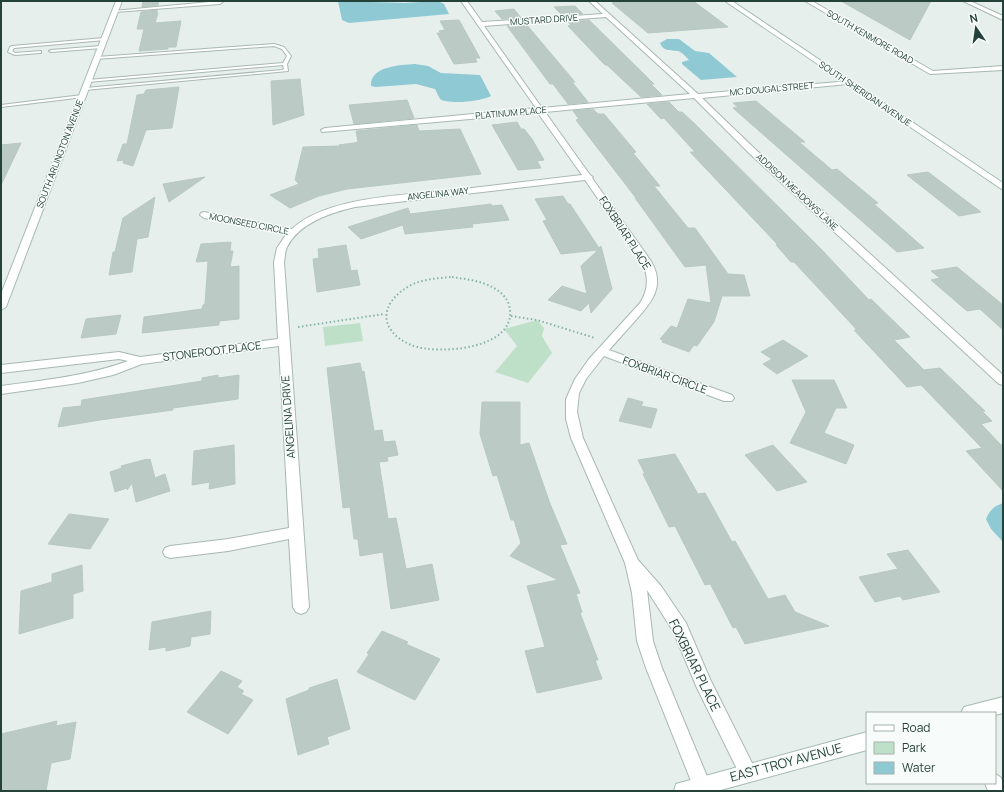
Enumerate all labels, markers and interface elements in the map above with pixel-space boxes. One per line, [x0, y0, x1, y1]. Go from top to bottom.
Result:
street label: SOUTH KENMORE ROAD [824, 6, 916, 67]
north arrow [956, 8, 996, 48]
text: N [968, 10, 979, 26]
street label: MUSTARD DRIVE [510, 11, 578, 28]
street label: SOUTH SHERIDAN AVENUE [816, 58, 914, 129]
street label: MC DOUGAL STREET [729, 78, 815, 99]
street label: SOUTH ARLINGTON AVENUE [33, 98, 86, 210]
street label: PLATINUM PLACE [475, 103, 547, 122]
street label: ADDISON MEADOWS LANE [754, 150, 841, 233]
street label: ANGELINA WAY [407, 184, 469, 203]
street label: FOXBRIAR PLACE [596, 193, 655, 273]
street label: MOONSEED CIRCLE [208, 209, 290, 238]
street label: STONEROOT PLACE [162, 337, 262, 364]
street label: FOXBRIAR CIRCLE [621, 352, 710, 397]
street label: ANGELINA DRIVE [277, 375, 298, 459]
street label: FOXBRIAR PLACE [665, 616, 725, 714]
legend [866, 712, 996, 784]
text: Road [902, 719, 930, 736]
street label: EAST TROY AVENUE [728, 738, 844, 786]
text: Park [902, 739, 927, 756]
text: Water [902, 759, 936, 776]

